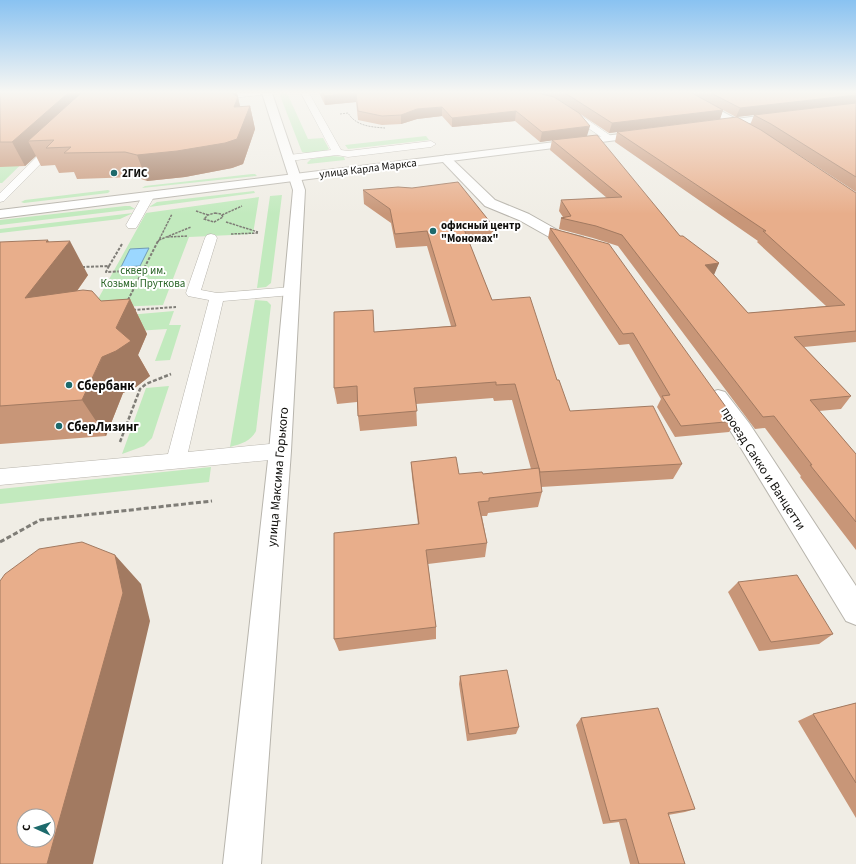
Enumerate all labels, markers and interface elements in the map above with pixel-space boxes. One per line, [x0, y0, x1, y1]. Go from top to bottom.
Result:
street label: улица Карла Маркса [319, 155, 418, 182]
place label: 2ГИС [122, 166, 148, 181]
marker: 2ГИС [109, 168, 119, 178]
place label: офисный центр "Мономах" [441, 218, 521, 246]
marker: офисный центр "Мономах" [428, 226, 438, 236]
park label: сквер им. Козьмы Пруткова [101, 263, 185, 291]
place label: Сбербанк [77, 377, 135, 395]
marker: Сбербанк [64, 380, 74, 390]
street label: проезд Сакко и Ванцетти [716, 403, 810, 534]
street label: улица Максима Горького [263, 406, 293, 548]
place label: СберЛизинг [67, 418, 139, 436]
marker: СберЛизинг [54, 421, 64, 431]
north arrow [16, 808, 56, 848]
text: С [19, 823, 34, 831]

